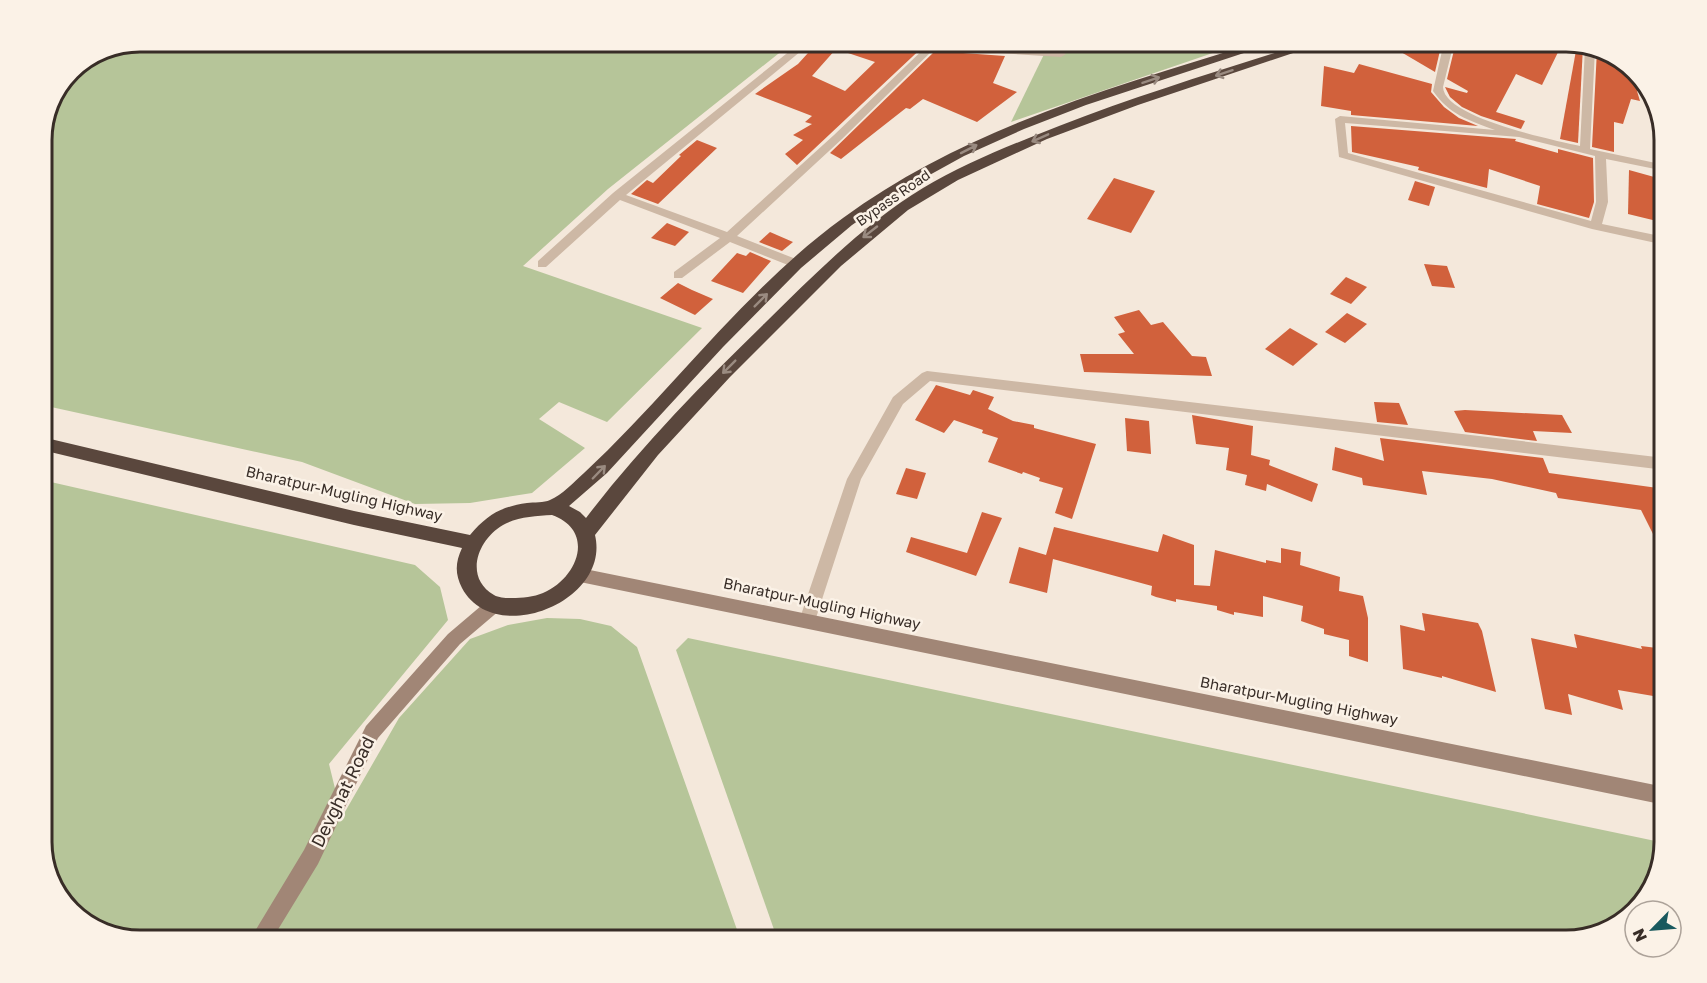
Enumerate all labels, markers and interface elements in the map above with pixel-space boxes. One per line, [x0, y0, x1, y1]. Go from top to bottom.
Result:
one-way arrow [1215, 69, 1234, 80]
one-way arrow [1141, 74, 1160, 85]
one-way arrow [1032, 132, 1050, 144]
one-way arrow [959, 143, 977, 155]
street label: Bypass Road [853, 166, 933, 229]
one-way arrow [863, 226, 879, 239]
one-way arrow [754, 292, 769, 307]
one-way arrow [722, 359, 737, 374]
street label: Bharatpur-Mugling Highway [244, 462, 445, 525]
one-way arrow [591, 465, 605, 480]
street label: Bharatpur-Mugling Highway [722, 573, 923, 633]
street label: Bharatpur-Mugling Highway [1199, 672, 1400, 728]
street label: Devghat Road [306, 733, 378, 850]
north arrow [1623, 899, 1683, 959]
text: N [1628, 926, 1651, 945]

